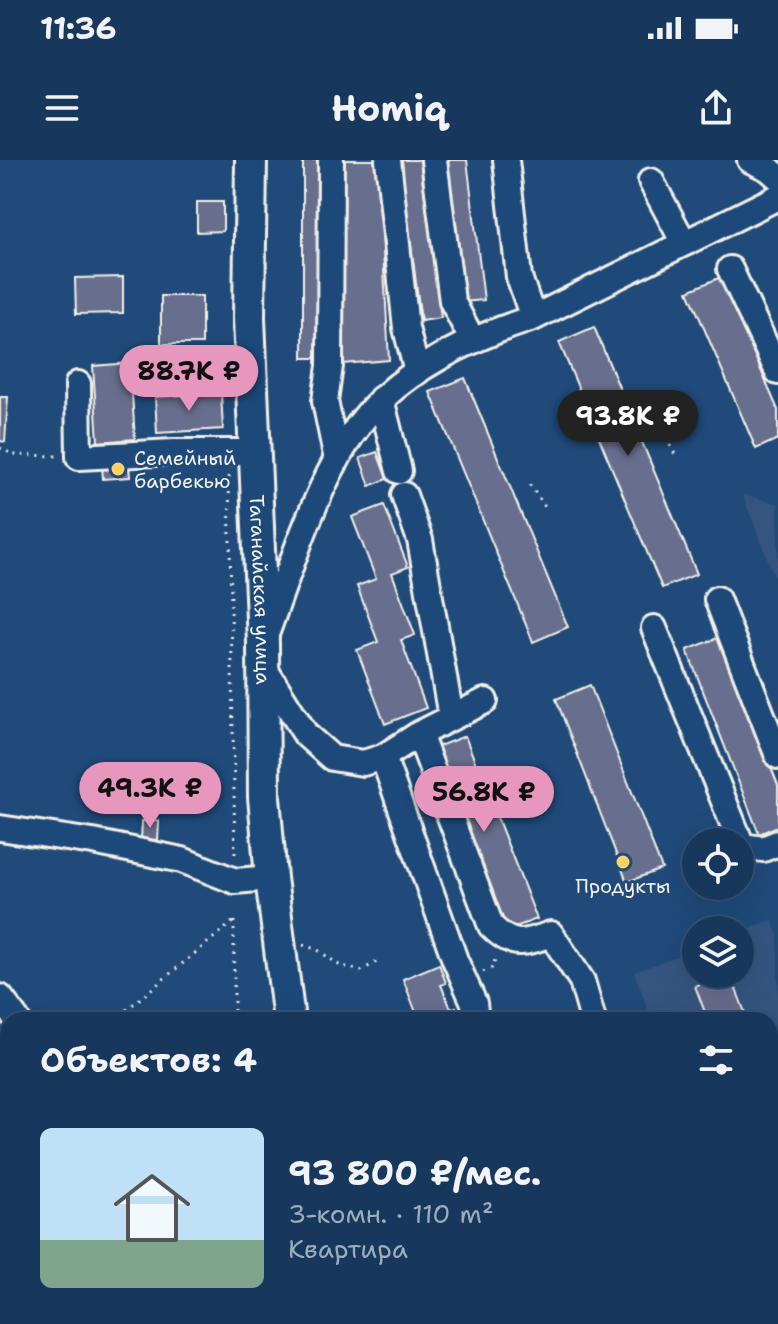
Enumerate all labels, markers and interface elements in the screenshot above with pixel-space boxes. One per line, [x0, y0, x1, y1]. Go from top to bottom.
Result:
text: 11:36 [40, 8, 117, 49]
text: Homiq [331, 84, 447, 133]
icon: menu [40, 86, 84, 130]
icon: share [694, 86, 738, 130]
pin: 88.7K ₽ [115, 345, 263, 413]
text: 88.7K ₽ [137, 353, 241, 388]
pin: 93.8K ₽ [554, 390, 702, 458]
text: 93.8K ₽ [575, 398, 681, 433]
place label: Семейный барбекью [134, 445, 236, 494]
marker: Семейный барбекью [109, 460, 127, 478]
street label: Таганайская улица [244, 494, 276, 685]
pin: 49.3K ₽ [76, 762, 224, 830]
pin: 56.8K ₽ [410, 766, 558, 834]
text: 49.3K ₽ [97, 770, 203, 805]
text: 56.8K ₽ [432, 774, 536, 809]
map controls [682, 828, 754, 988]
button: locate [682, 828, 754, 900]
marker: Продукты [614, 853, 632, 871]
place label: Продукты [575, 873, 671, 899]
button: layers [682, 916, 754, 988]
text: Объектов: 4 [40, 1037, 257, 1083]
icon: filters [694, 1038, 738, 1082]
text: 93 800 ₽/мес. [288, 1150, 541, 1196]
icon: home [104, 1160, 200, 1256]
text: 3-комн. · 110 m² [288, 1196, 494, 1231]
text: Квартира [288, 1231, 408, 1266]

